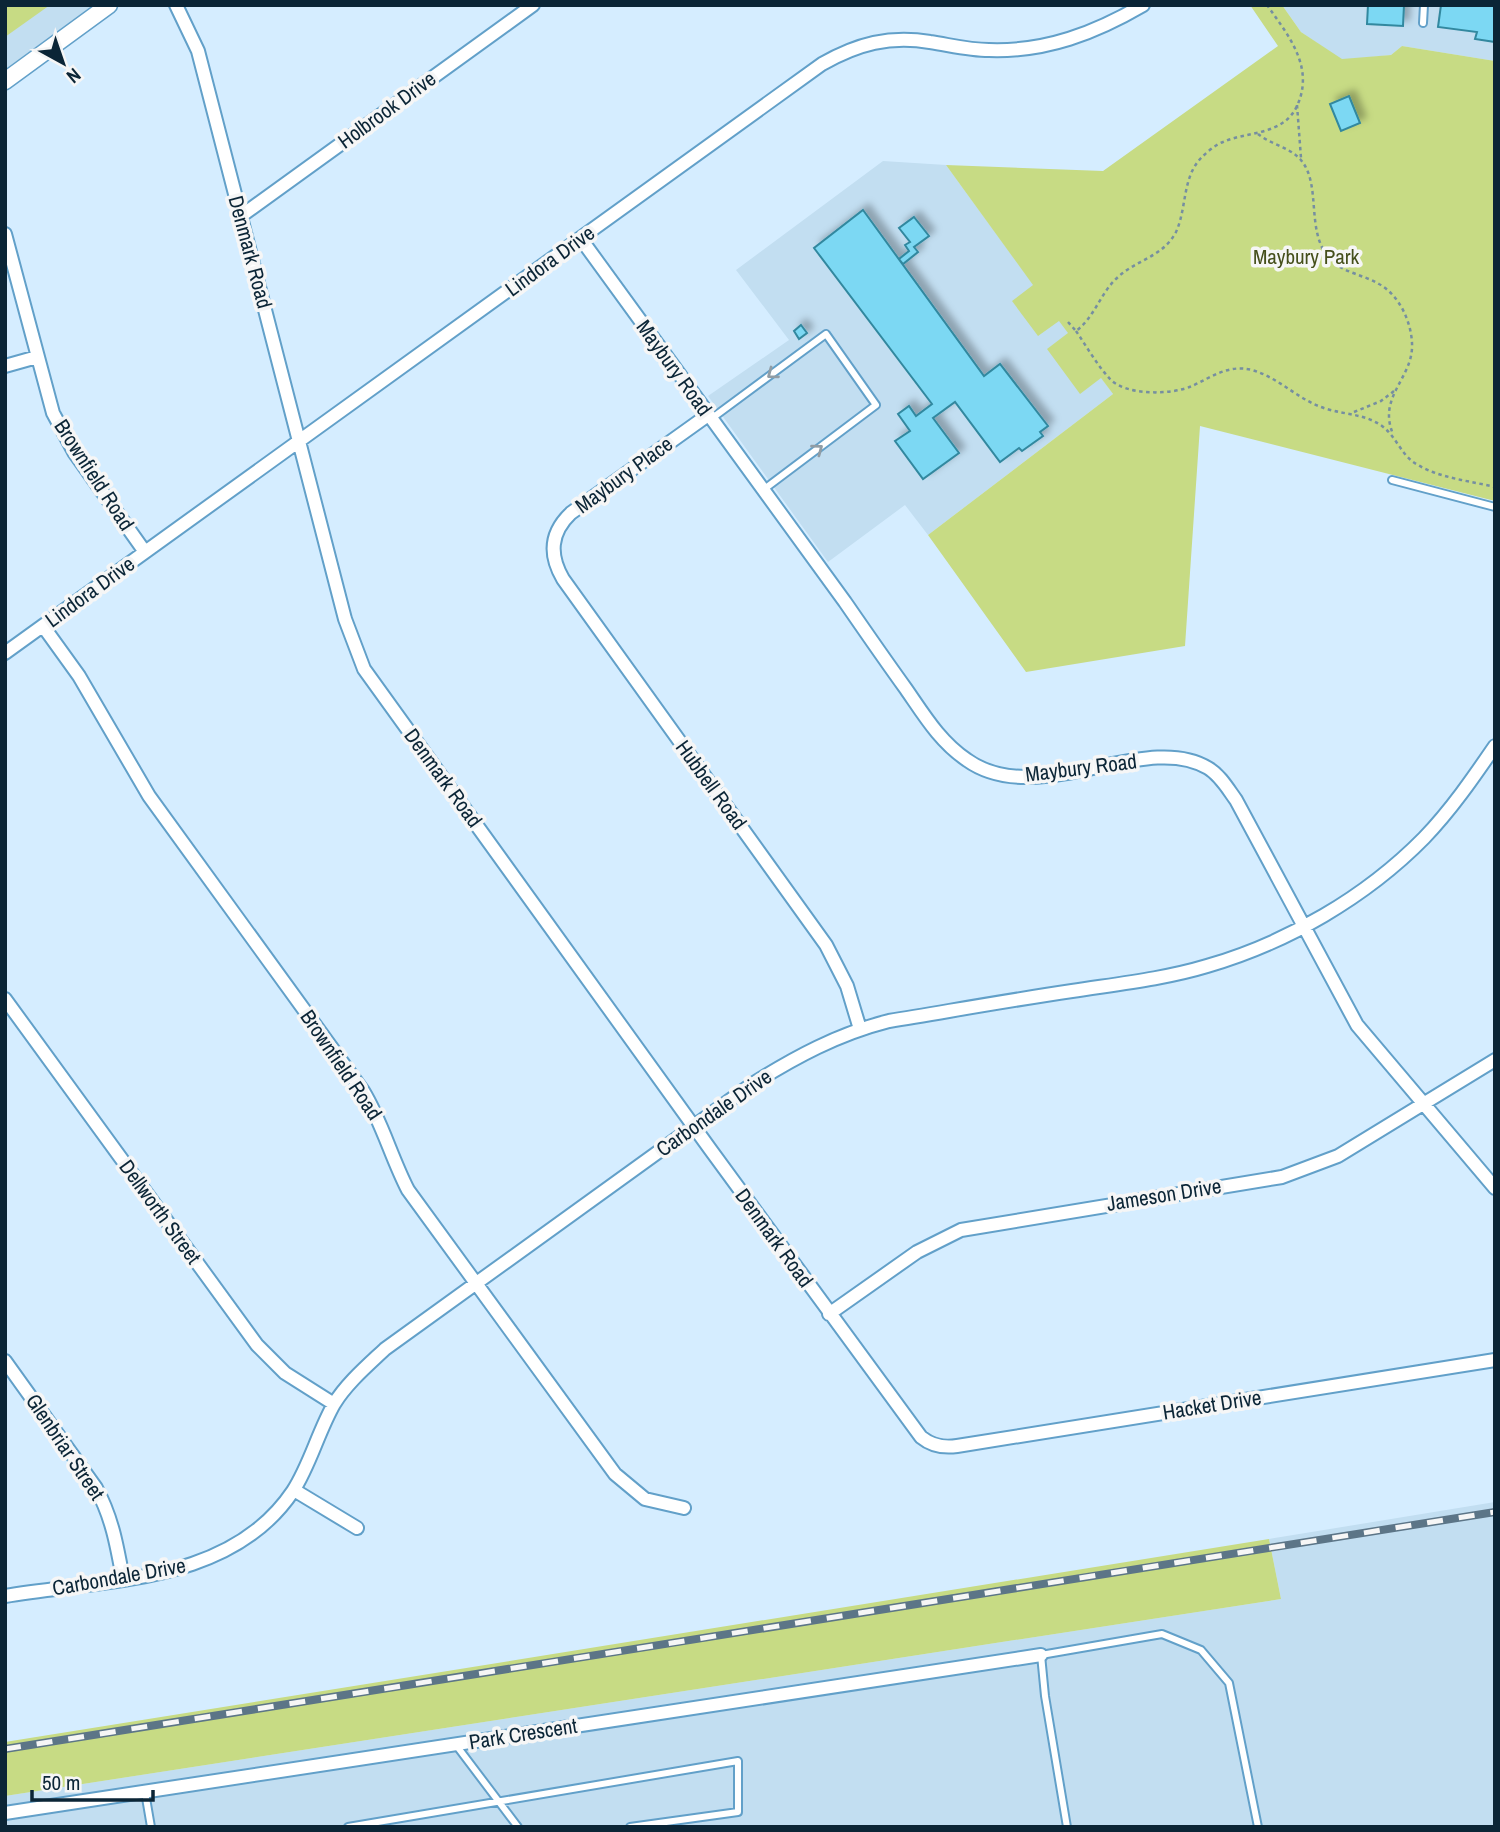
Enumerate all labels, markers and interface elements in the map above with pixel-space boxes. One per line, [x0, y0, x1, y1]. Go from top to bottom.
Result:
north arrow [28, 28, 98, 98]
text: N [61, 62, 87, 90]
street label: Holbrook Drive [332, 64, 442, 155]
street label: Denmark Road [221, 192, 279, 312]
street label: Lindora Drive [499, 218, 600, 303]
park label: Maybury Park [1253, 242, 1359, 271]
street label: Maybury Road [630, 314, 719, 422]
one-way arrow [767, 366, 780, 378]
street label: Brownfield Road [48, 413, 141, 536]
street label: Maybury Place [569, 429, 678, 520]
one-way arrow [810, 445, 822, 457]
street label: Lindora Drive [39, 549, 140, 634]
street label: Denmark Road [398, 722, 489, 833]
street label: Hubbell Road [669, 734, 754, 835]
street label: Maybury Road [1024, 746, 1138, 789]
street label: Brownfield Road [294, 1004, 389, 1126]
street label: Carbondale Drive [650, 1062, 777, 1163]
street label: Dellworth Street [113, 1154, 208, 1270]
street label: Jameson Drive [1104, 1171, 1223, 1218]
street label: Denmark Road [729, 1182, 820, 1293]
street label: Hacket Drive [1161, 1382, 1263, 1427]
street label: Glenbriar Street [19, 1388, 112, 1506]
street label: Carbondale Drive [50, 1551, 188, 1603]
street label: Park Crescent [467, 1711, 579, 1756]
scale bar [32, 1758, 152, 1802]
text: 50 m [42, 1768, 80, 1797]

